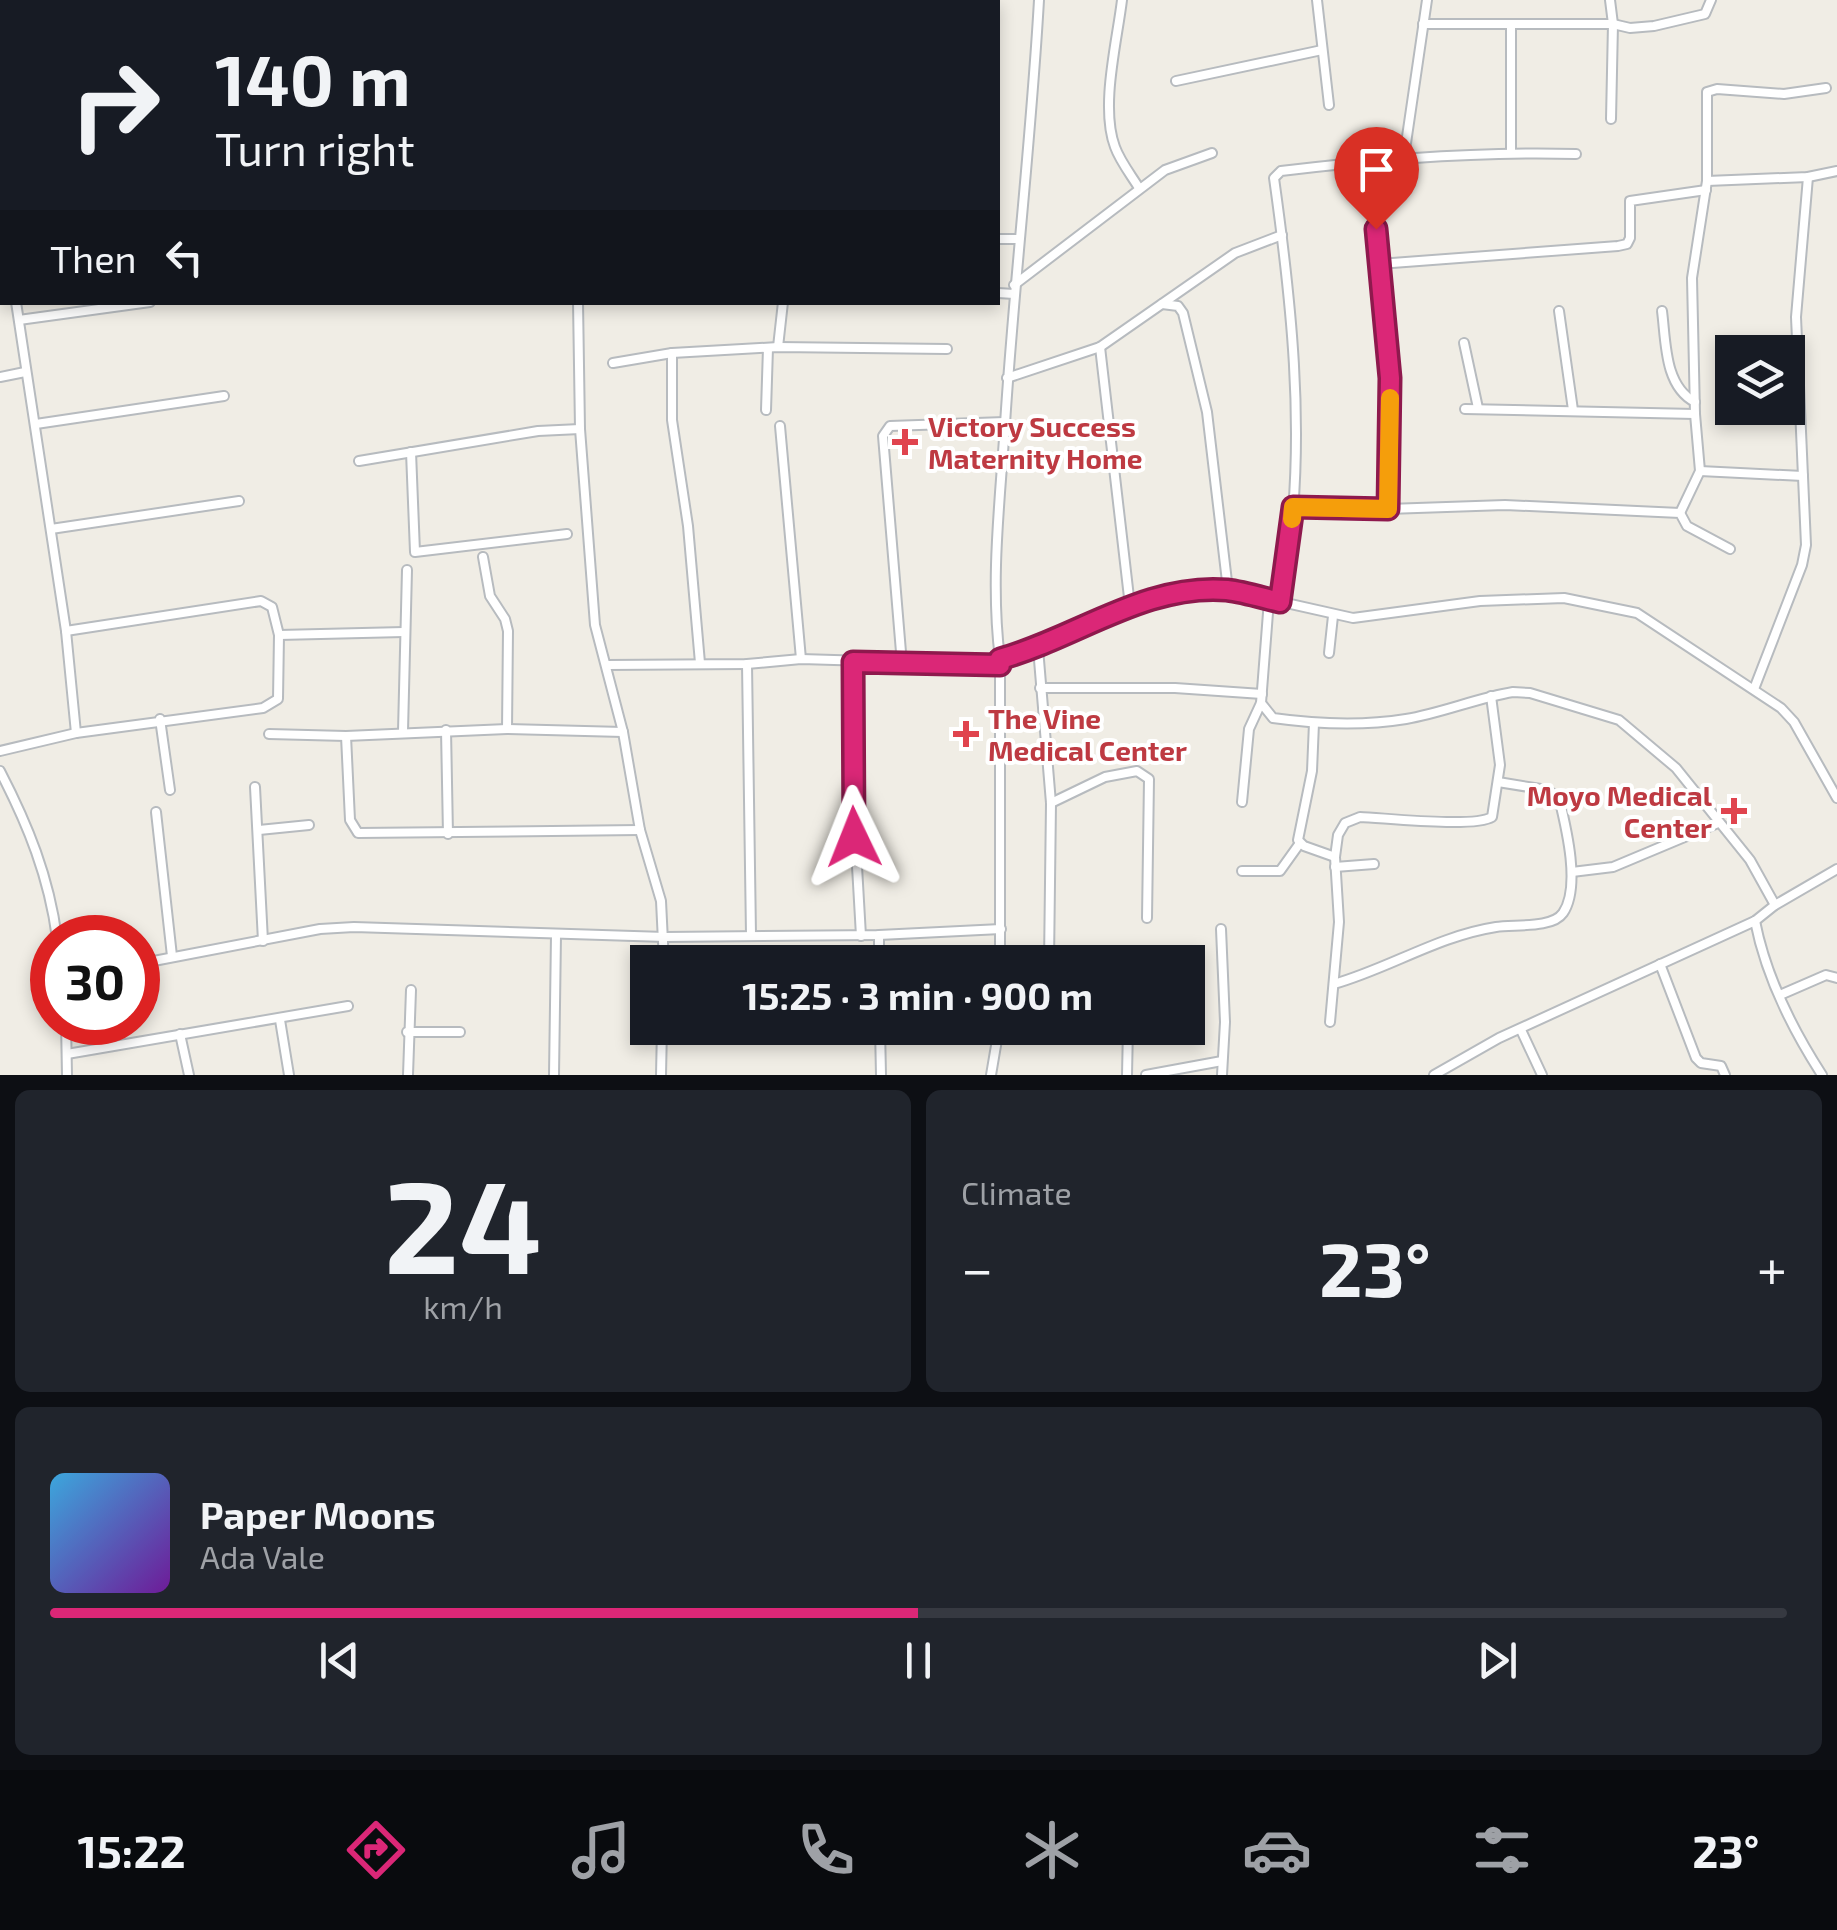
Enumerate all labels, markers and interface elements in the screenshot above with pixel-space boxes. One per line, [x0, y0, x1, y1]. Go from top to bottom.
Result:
text: 140 m [215, 36, 411, 120]
icon: right [50, 40, 180, 170]
text: Turn right [215, 121, 415, 175]
pin [1334, 127, 1419, 230]
icon: arrive [1349, 142, 1404, 197]
icon: left [157, 230, 212, 285]
text: Then [50, 235, 137, 281]
map controls [1715, 335, 1805, 425]
button: layers [1715, 335, 1805, 425]
place label: Victory Success Maternity Home [928, 409, 1142, 475]
marker: Victory Success Maternity Home [892, 429, 918, 455]
place label: The Vine Medical Center [988, 701, 1187, 767]
marker: The Vine Medical Center [953, 721, 979, 747]
place label: Moyo Medical Center [1527, 778, 1713, 844]
position arrow [802, 785, 906, 889]
marker: Moyo Medical Center [1721, 798, 1747, 824]
speed limit sign: 30 [30, 915, 160, 1045]
text: 15:25 · 3 min · 900 m [742, 972, 1093, 1018]
text: 24 [384, 1144, 542, 1300]
text: Climate [961, 1173, 1072, 1211]
text: 23° [1319, 1222, 1431, 1312]
text: − [961, 1234, 993, 1300]
text: + [1757, 1234, 1787, 1300]
text: km/h [423, 1287, 503, 1325]
text: Paper Moons [200, 1491, 436, 1537]
text: Ada Vale [200, 1537, 325, 1575]
icon: previous [312, 1633, 367, 1688]
icon: pause [891, 1633, 946, 1688]
icon: next [1470, 1633, 1525, 1688]
icon: directions [341, 1815, 411, 1885]
icon: music [566, 1815, 636, 1885]
icon: phone [791, 1815, 861, 1885]
icon: climate [1017, 1815, 1087, 1885]
icon: car [1242, 1815, 1312, 1885]
icon: filters [1467, 1815, 1537, 1885]
text: 15:22 [78, 1823, 186, 1877]
text: 23° [1692, 1823, 1759, 1877]

